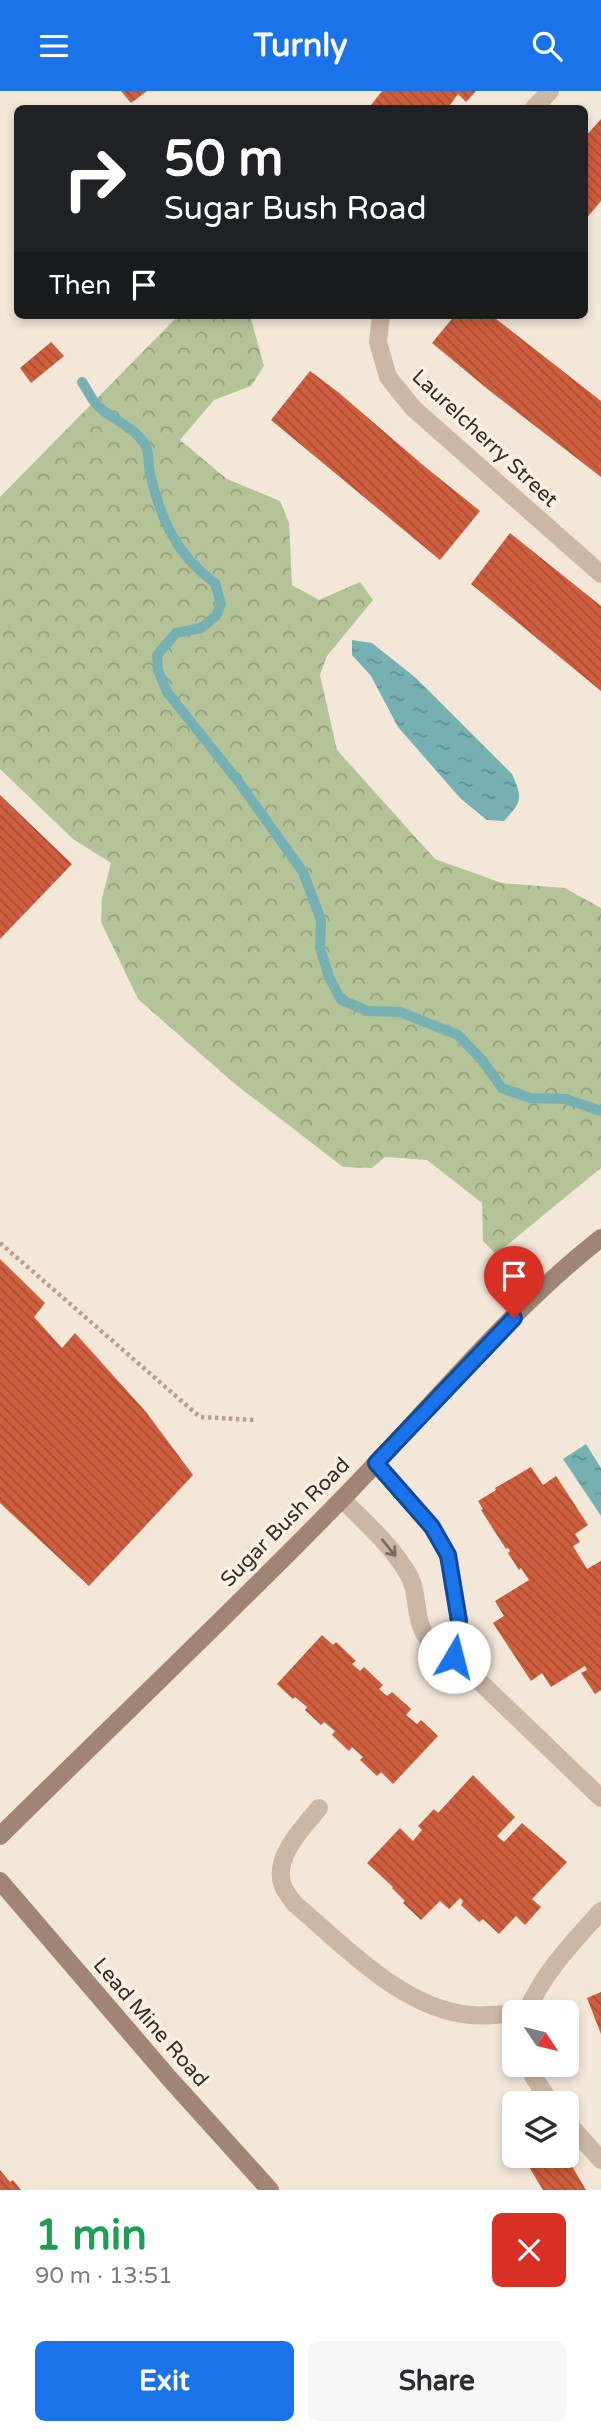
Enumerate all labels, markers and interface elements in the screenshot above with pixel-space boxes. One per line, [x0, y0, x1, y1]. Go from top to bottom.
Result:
icon: menu [35, 27, 73, 65]
text: Turnly [254, 27, 347, 65]
icon: search [528, 27, 566, 65]
text: 50 m [164, 130, 283, 189]
icon: right [49, 133, 140, 224]
text: Sugar Bush Road [164, 190, 427, 228]
icon: arrive [125, 266, 163, 304]
text: Then [49, 270, 111, 301]
street label: Laurelcherry Street [407, 364, 563, 512]
pin [484, 1246, 544, 1318]
icon: arrive [495, 1257, 533, 1295]
street label: Sugar Bush Road [216, 1453, 355, 1592]
one-way arrow [382, 1539, 397, 1557]
position arrow [417, 1620, 491, 1694]
street label: Lead Mine Road [88, 1953, 213, 2092]
north arrow [502, 2000, 579, 2077]
map controls [502, 2000, 579, 2168]
button: layers [502, 2091, 579, 2168]
text: 1 min [35, 2210, 147, 2261]
button: close [492, 2213, 566, 2287]
text: 90 m · 13:51 [35, 2262, 173, 2290]
button: Exit [35, 2341, 294, 2421]
button: Share [308, 2341, 566, 2421]

